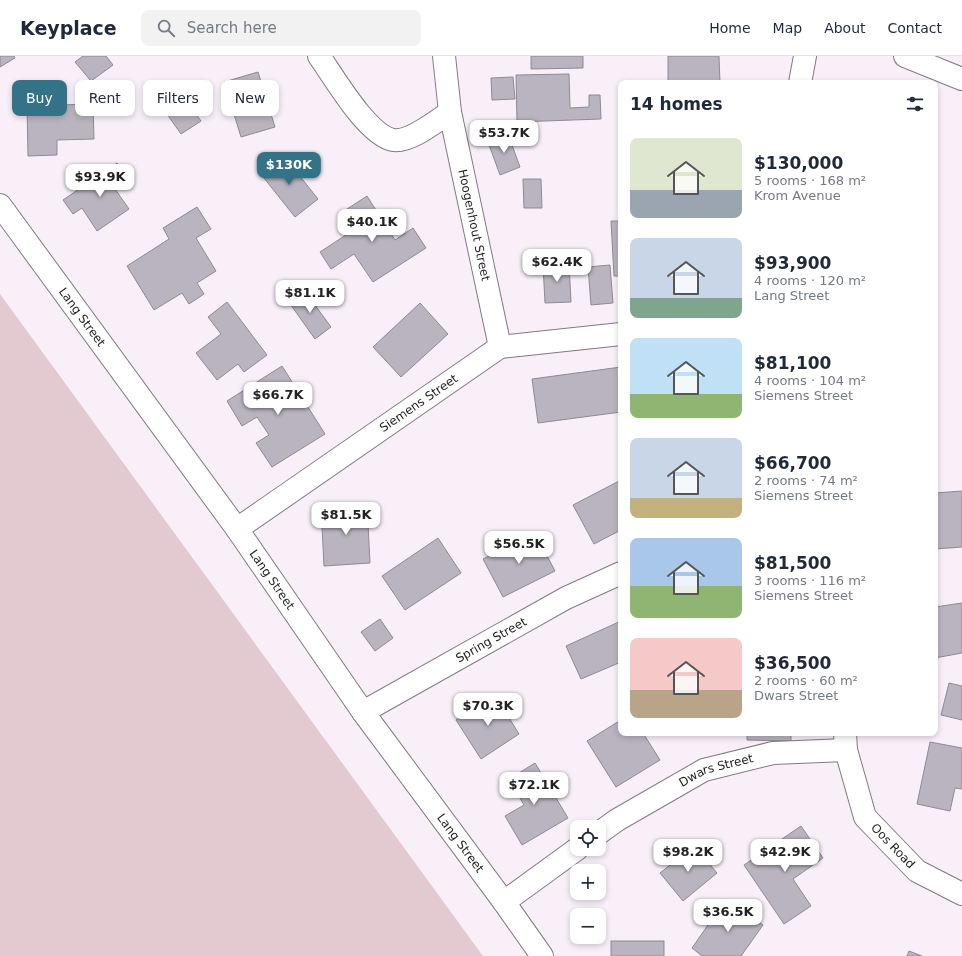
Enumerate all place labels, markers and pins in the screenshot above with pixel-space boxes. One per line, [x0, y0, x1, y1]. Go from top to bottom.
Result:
pin: $53.7K [471, 120, 537, 154]
pin: $130K [261, 152, 317, 186]
pin: $93.9K [67, 164, 133, 198]
pin: $40.1K [339, 209, 405, 243]
pin: $62.4K [524, 249, 590, 283]
pin: $81.1K [277, 280, 343, 314]
pin: $66.7K [245, 382, 311, 416]
pin: $81.5K [313, 502, 379, 536]
pin: $56.5K [486, 531, 552, 565]
pin: $70.3K [455, 693, 521, 727]
pin: $72.1K [501, 772, 567, 806]
pin: $98.2K [655, 839, 721, 873]
pin: $42.9K [752, 839, 818, 873]
pin: $36.5K [695, 899, 761, 933]

